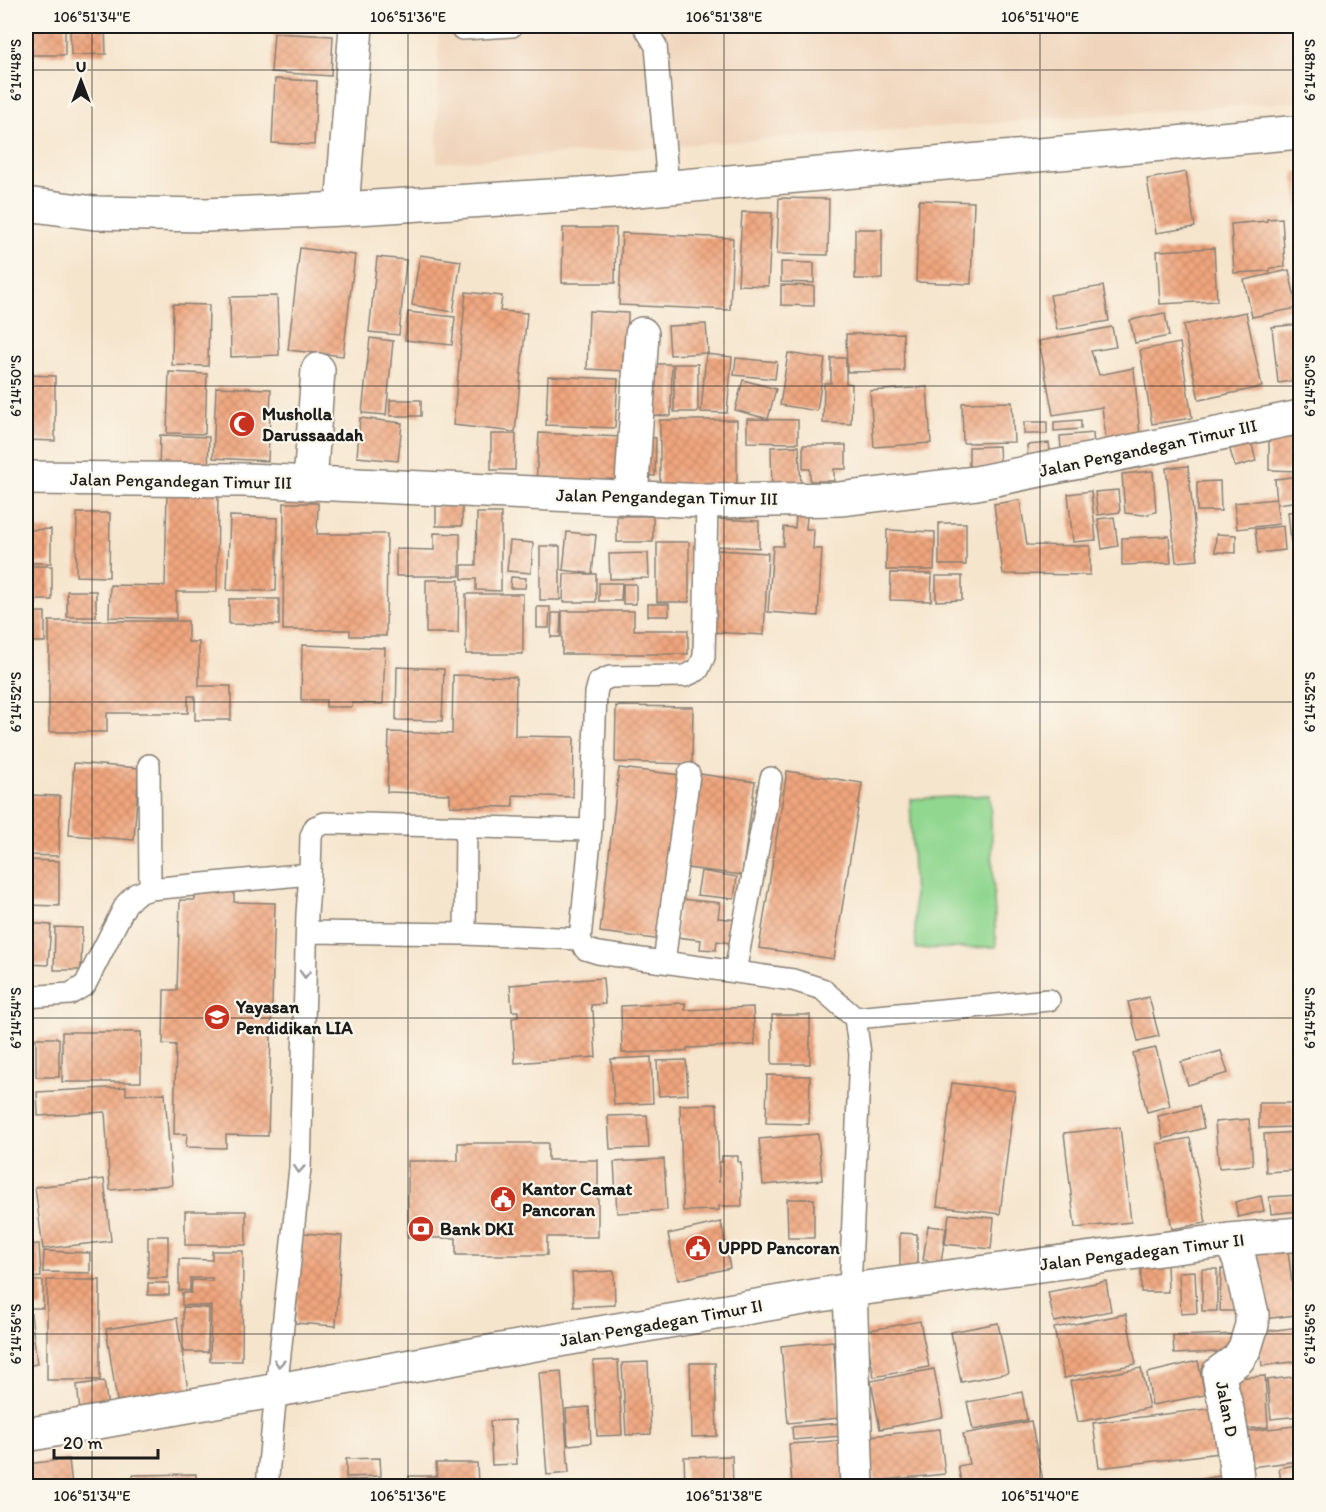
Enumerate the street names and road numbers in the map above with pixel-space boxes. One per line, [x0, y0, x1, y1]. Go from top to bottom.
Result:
street label: Jalan Pengandegan Timur III [1037, 414, 1259, 482]
street label: Jalan Pengandegan Timur III [70, 468, 292, 494]
street label: Jalan Pengandegan Timur III [556, 484, 778, 510]
street label: Jalan Pengadegan Timur II [1039, 1229, 1245, 1275]
street label: Jalan Pengadegan Timur II [558, 1294, 764, 1352]
street label: Jalan D [1211, 1379, 1243, 1439]

